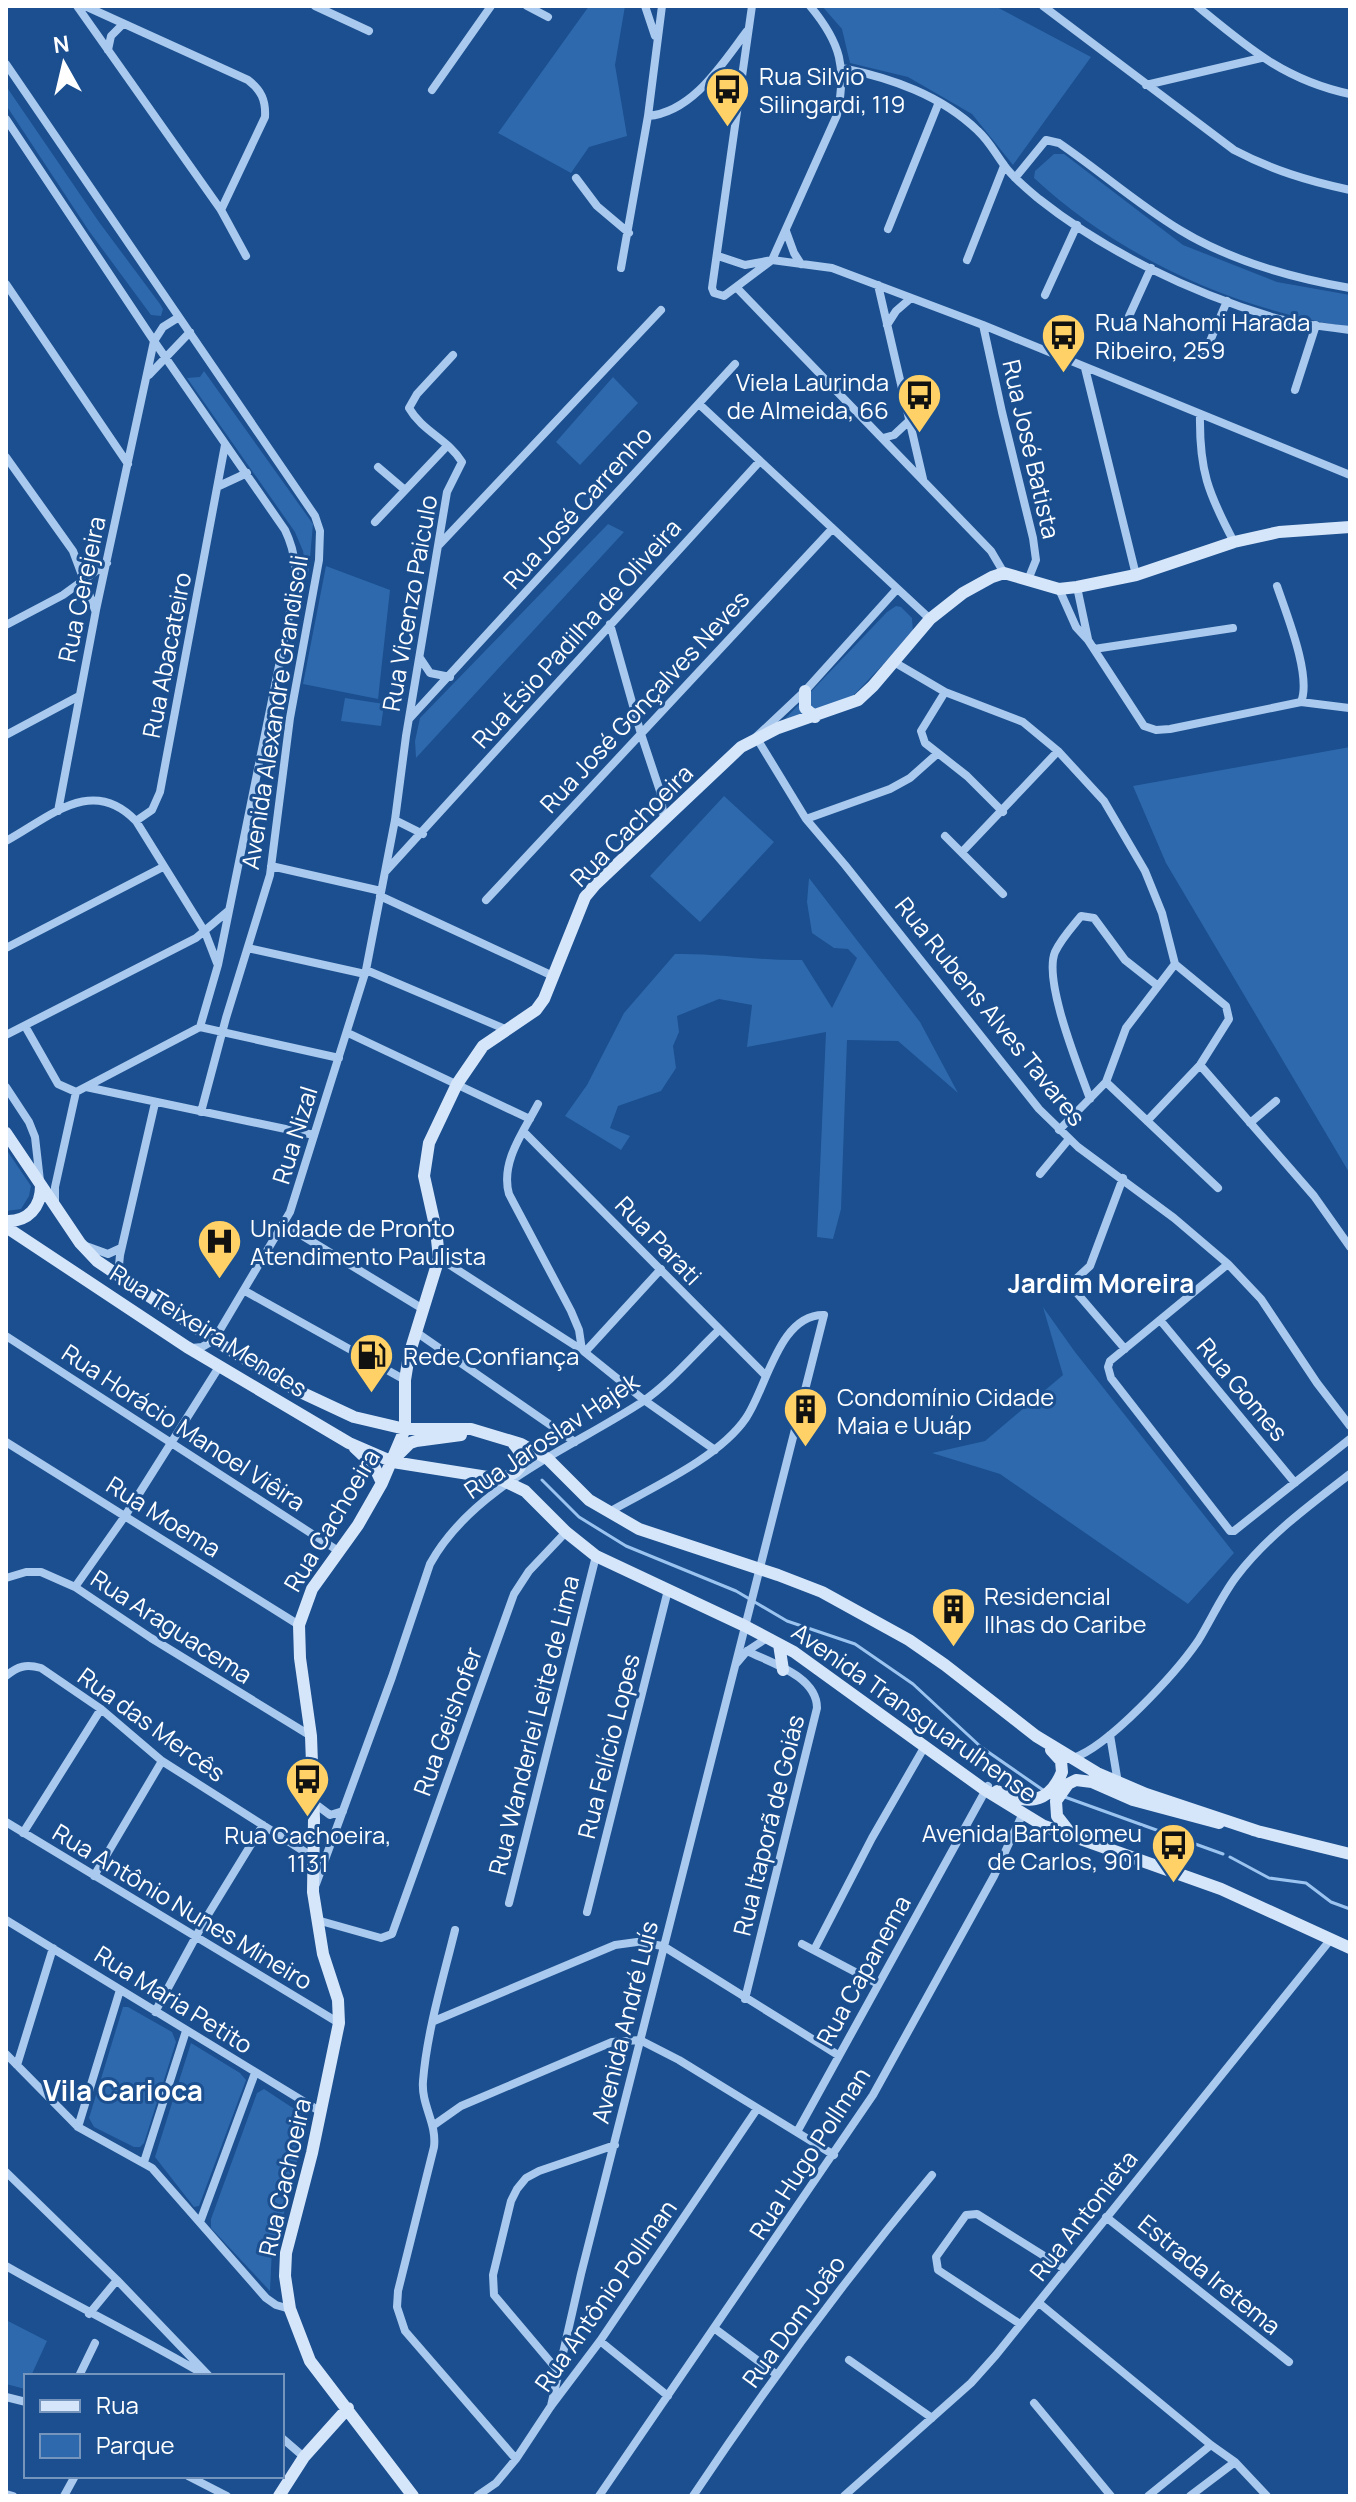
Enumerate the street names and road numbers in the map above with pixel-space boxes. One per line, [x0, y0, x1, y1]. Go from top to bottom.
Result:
street label: Rua José Batista [995, 356, 1069, 542]
street label: Rua José Carrenho [495, 419, 659, 595]
street label: Rua Vicenzo Paiculo [374, 492, 444, 714]
street label: Rua Ésio Padilha de Oliveira [464, 511, 688, 755]
street label: Rua Cerejeira [49, 513, 113, 665]
street label: Avenida Alexandre Grandisoli [233, 552, 315, 872]
street label: Rua Abacateiro [134, 569, 198, 741]
street label: Rua José Gonçalves Neves [532, 583, 756, 819]
street label: Rua Cachoeira [562, 756, 700, 894]
street label: Rua Rubens Alves Tavares [888, 890, 1094, 1132]
street label: Rua Nizal [264, 1082, 324, 1188]
street label: Rua Parati [608, 1188, 710, 1292]
street label: Rua Teixeira Mendes [104, 1256, 314, 1404]
street label: Rua Gomes [1190, 1330, 1296, 1448]
street label: Rua Horácio Manoel Viêira [56, 1336, 312, 1518]
street label: Rua Jaroslav Hajek [457, 1364, 646, 1506]
street label: Rua Cachoeira [275, 1443, 387, 1597]
street label: Rua Moema [100, 1468, 228, 1564]
street label: Rua Araguacema [85, 1561, 259, 1691]
street label: Rua Wanderlei Leite de Lima [480, 1572, 586, 1878]
street label: Avenida Transguarulhense [786, 1615, 1044, 1809]
street label: Rua Geishofer [405, 1642, 489, 1800]
street label: Rua Felício Lopes [569, 1650, 647, 1842]
street label: Rua das Mercês [72, 1659, 232, 1789]
street label: Rua Itaporã de Goiás [725, 1711, 811, 1939]
street label: Rua Antônio Nunes Mineiro [47, 1815, 319, 1997]
street label: Rua Capanema [808, 1889, 918, 2051]
street label: Avenida André Luís [583, 1917, 665, 2127]
street label: Rua Maria Petito [89, 1937, 259, 2061]
street label: Rua Hugo Pollman [741, 2060, 877, 2246]
street label: Rua Cachoeira [250, 2095, 318, 2259]
street label: Rua Antonieta [1022, 2143, 1144, 2287]
street label: Rua Antônio Pollman [526, 2193, 684, 2397]
street label: Estrada Iretema [1132, 2206, 1288, 2342]
street label: Rua Dom João [734, 2248, 852, 2394]

